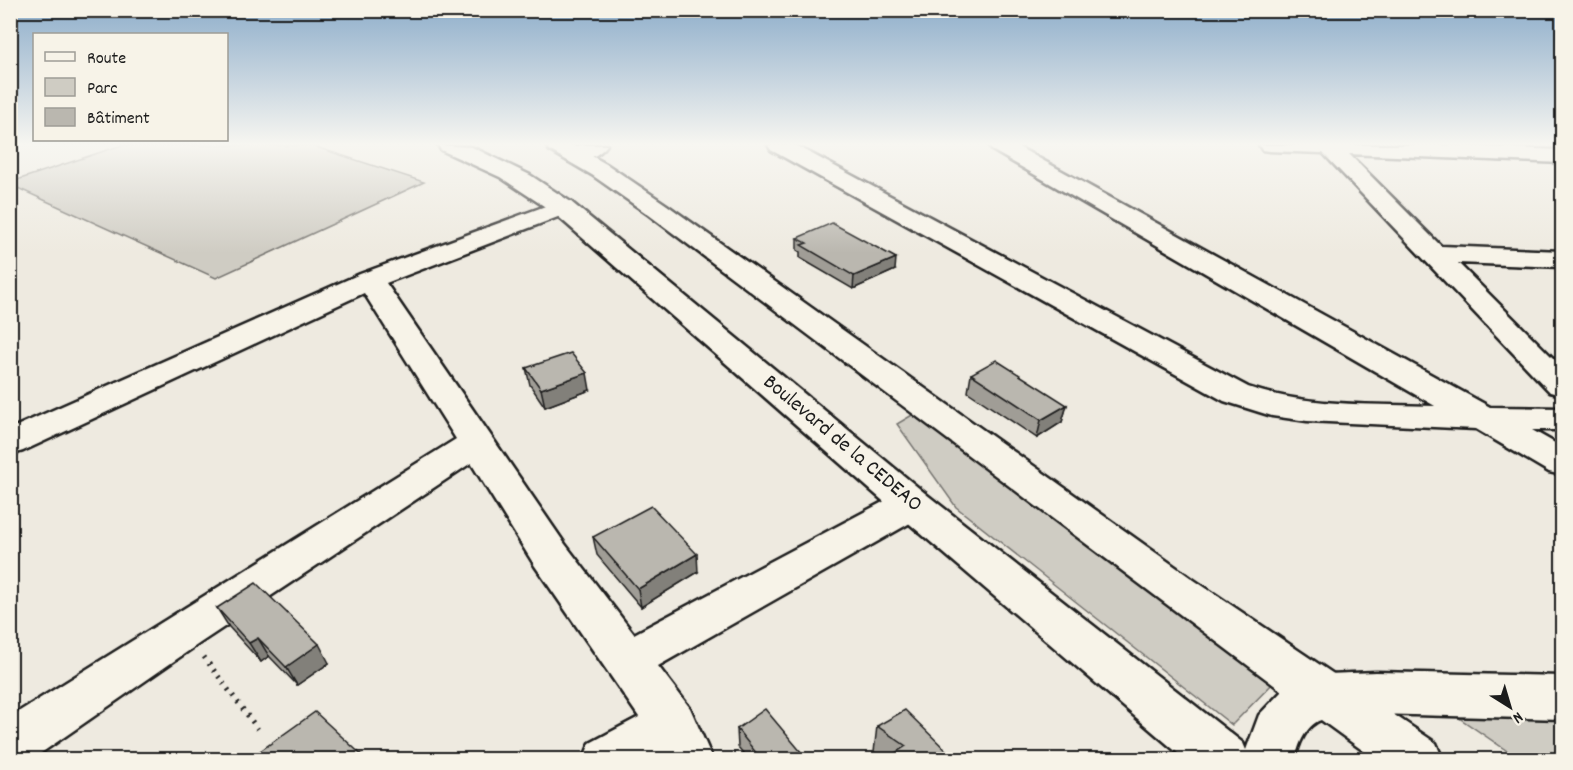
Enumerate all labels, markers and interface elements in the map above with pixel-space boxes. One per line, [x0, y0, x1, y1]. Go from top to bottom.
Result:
legend [33, 33, 228, 141]
text: Route [87, 47, 126, 72]
text: Parc [87, 77, 118, 102]
text: Bâtiment [87, 107, 150, 132]
street label: Boulevard de la CEDEAO [755, 368, 929, 520]
north arrow [1480, 677, 1540, 737]
text: N [1507, 705, 1528, 729]

